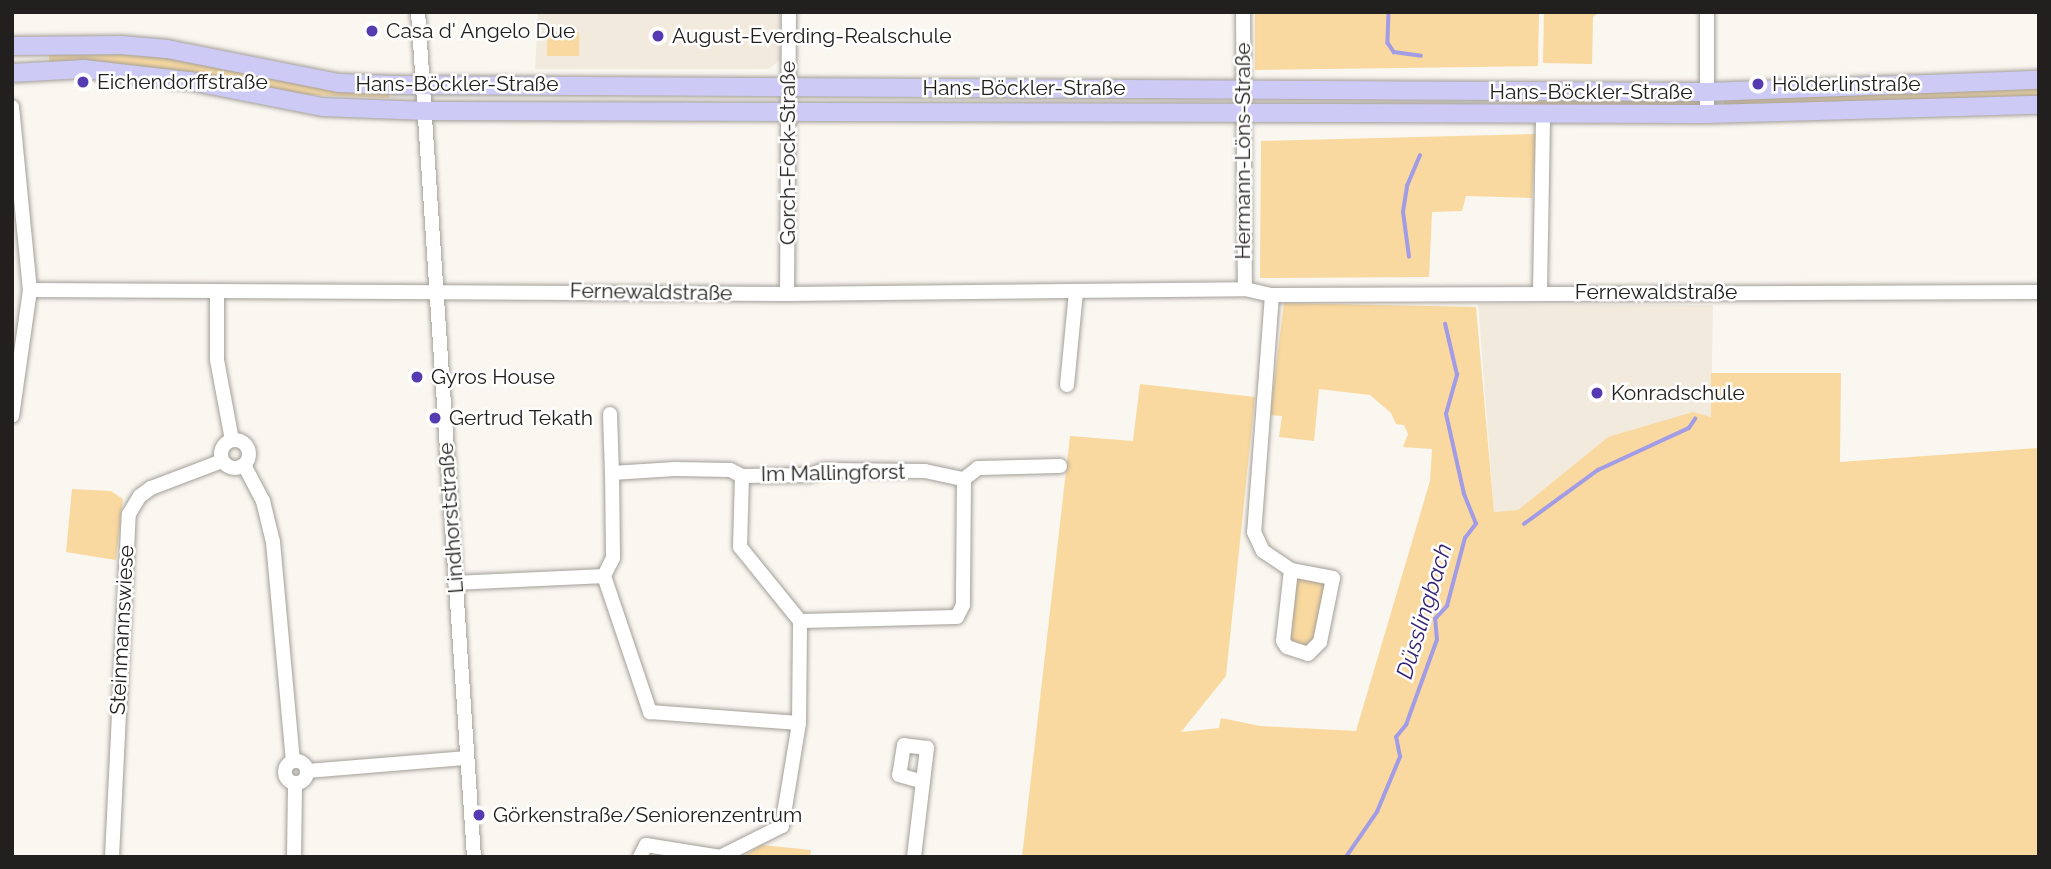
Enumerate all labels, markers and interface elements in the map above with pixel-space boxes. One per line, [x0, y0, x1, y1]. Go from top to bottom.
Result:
place label: Casa d' Angelo Due [386, 18, 576, 44]
marker: Casa d' Angelo Due [364, 23, 380, 39]
place label: August-Everding-Realschule [672, 23, 951, 49]
marker: August-Everding-Realschule [650, 28, 666, 44]
street label: Hermann-Löns-Straße [1230, 42, 1256, 260]
street label: Gorch-Fock-Straße [775, 61, 801, 245]
place label: Eichendorffstraße [97, 69, 268, 95]
street label: Hans-Böckler-Straße [356, 71, 558, 97]
place label: Hölderlinstraße [1772, 71, 1921, 97]
marker: Eichendorffstraße [75, 74, 91, 90]
street label: Hans-Böckler-Straße [923, 75, 1125, 101]
marker: Hölderlinstraße [1750, 76, 1766, 92]
street label: Hans-Böckler-Straße [1490, 79, 1692, 105]
street label: Fernewaldstraße [570, 278, 732, 306]
street label: Fernewaldstraße [1575, 279, 1737, 305]
place label: Gyros House [431, 364, 555, 390]
marker: Gyros House [409, 369, 425, 385]
place label: Konradschule [1611, 380, 1745, 406]
marker: Konradschule [1589, 385, 1605, 401]
place label: Gertrud Tekath [449, 405, 594, 431]
marker: Gertrud Tekath [427, 410, 443, 426]
street label: Lindhorststraße [433, 442, 469, 594]
street label: Im Mallingforst [761, 459, 905, 487]
water label: Düsslingbach [1390, 540, 1458, 682]
street label: Steinmannswiese [105, 544, 139, 716]
place label: Görkenstraße/Seniorenzentrum [493, 802, 802, 828]
marker: Görkenstraße/Seniorenzentrum [471, 807, 487, 823]

